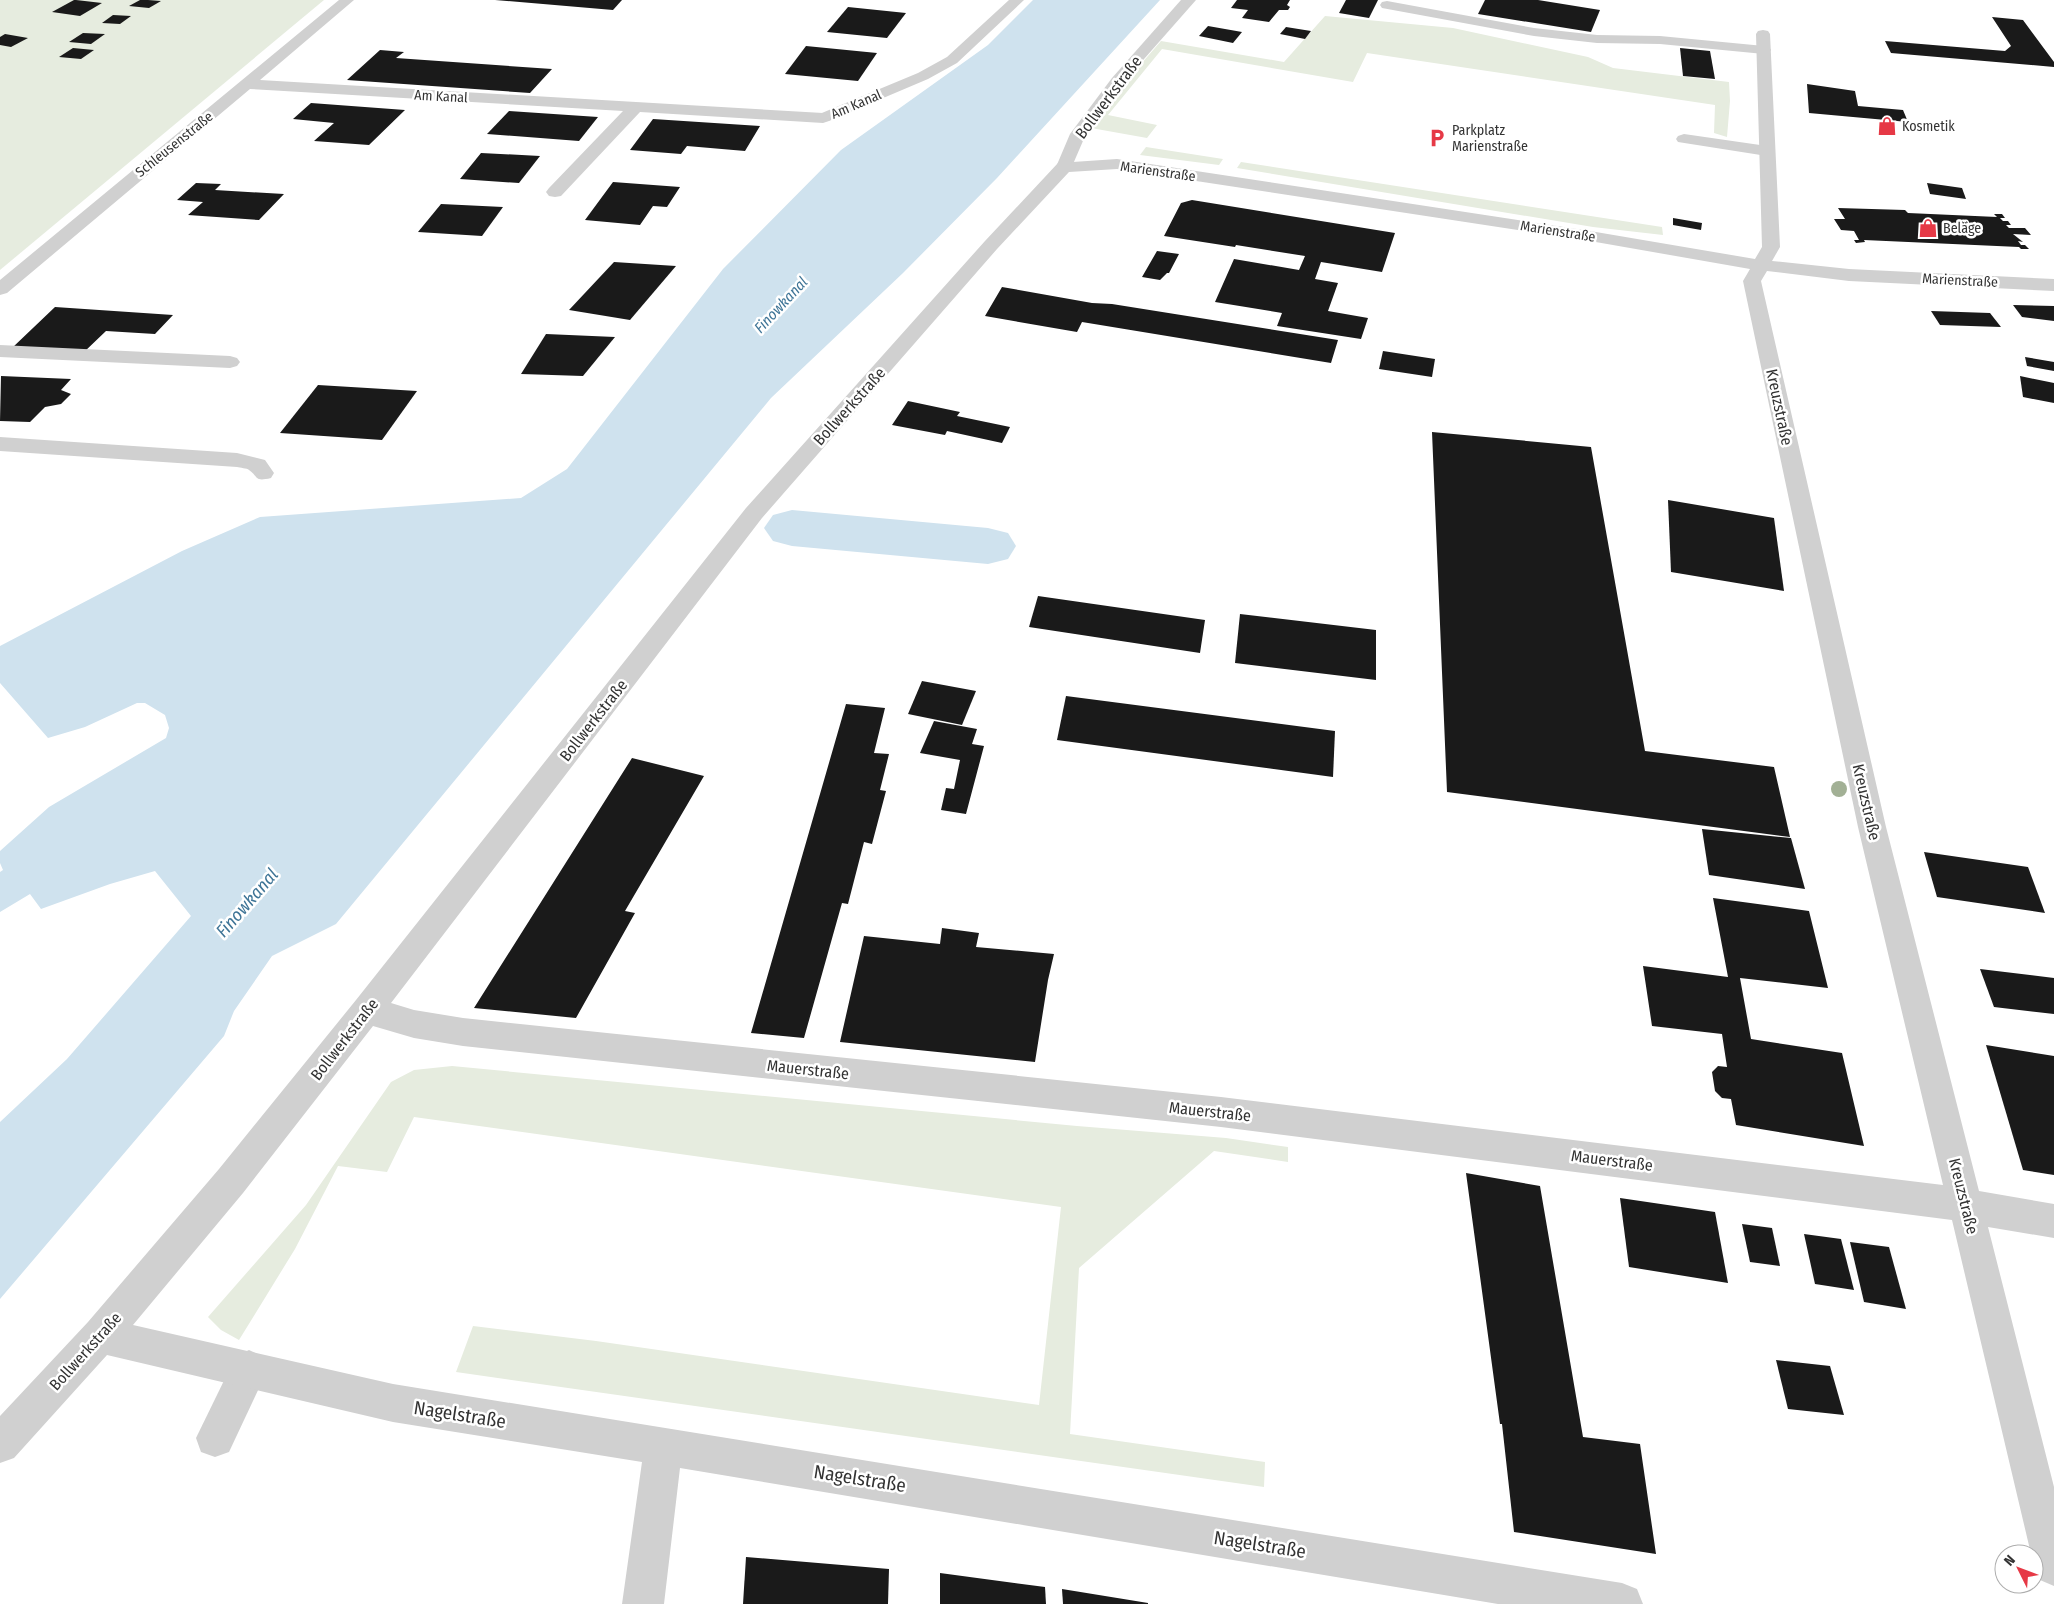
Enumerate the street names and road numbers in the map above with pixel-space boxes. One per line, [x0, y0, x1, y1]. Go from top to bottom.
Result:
street label: Bollwerkstraße [1071, 52, 1146, 142]
street label: Am Kanal [828, 86, 884, 123]
street label: Am Kanal [414, 87, 468, 106]
street label: Schleusenstraße [132, 108, 217, 181]
street label: Marienstraße [1119, 158, 1197, 185]
street label: Marienstraße [1519, 217, 1597, 246]
street label: Marienstraße [1922, 270, 1998, 291]
street label: Bollwerkstraße [809, 363, 889, 449]
street label: Kreuzstraße [1762, 367, 1797, 447]
street label: Bollwerkstraße [556, 676, 631, 765]
street label: Kreuzstraße [1849, 762, 1885, 842]
street label: Bollwerkstraße [307, 995, 382, 1084]
street label: Mauerstraße [766, 1056, 850, 1083]
street label: Mauerstraße [1168, 1098, 1252, 1125]
street label: Mauerstraße [1570, 1146, 1654, 1175]
street label: Kreuzstraße [1945, 1156, 1982, 1236]
street label: Bollwerkstraße [45, 1308, 125, 1394]
street label: Nagelstraße [412, 1396, 508, 1433]
street label: Nagelstraße [812, 1460, 908, 1497]
street label: Nagelstraße [1212, 1526, 1308, 1563]

